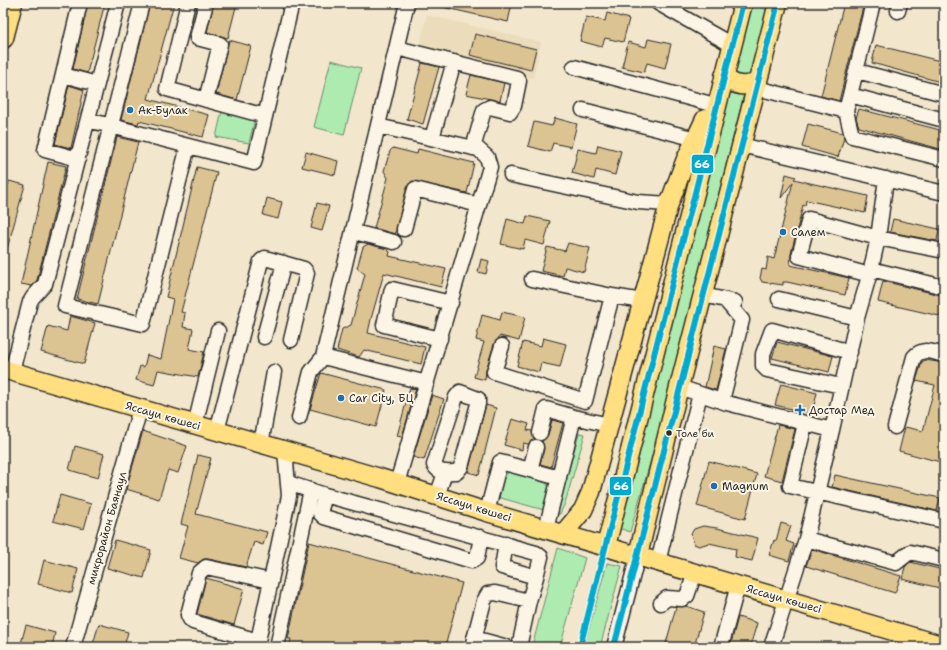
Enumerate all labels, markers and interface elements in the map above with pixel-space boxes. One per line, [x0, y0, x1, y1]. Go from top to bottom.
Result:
place label: Ак-Булак [138, 103, 188, 118]
marker: Ак-Булак [125, 105, 135, 115]
line badge: 66 [691, 154, 714, 174]
text: 66 [694, 157, 710, 172]
place label: Салем [791, 225, 826, 240]
marker: Салем [778, 227, 788, 237]
place label: Car City, БЦ [349, 391, 414, 406]
marker: Car City, БЦ [336, 393, 346, 403]
street label: Яссауи көшесі [124, 398, 202, 434]
place label: Достар Мед [809, 403, 875, 418]
marker: Достар Мед [794, 404, 806, 416]
place label: Толе би [676, 427, 715, 440]
marker: Толе би [664, 428, 674, 438]
street label: микрорайон Баянаул [84, 470, 130, 586]
line badge: 66 [609, 476, 632, 496]
text: 66 [613, 479, 629, 494]
place label: Magnum [722, 479, 769, 494]
marker: Magnum [709, 481, 719, 491]
street label: Яссауи көшесі [435, 488, 513, 526]
street label: Яссауи көшесі [745, 581, 823, 617]

